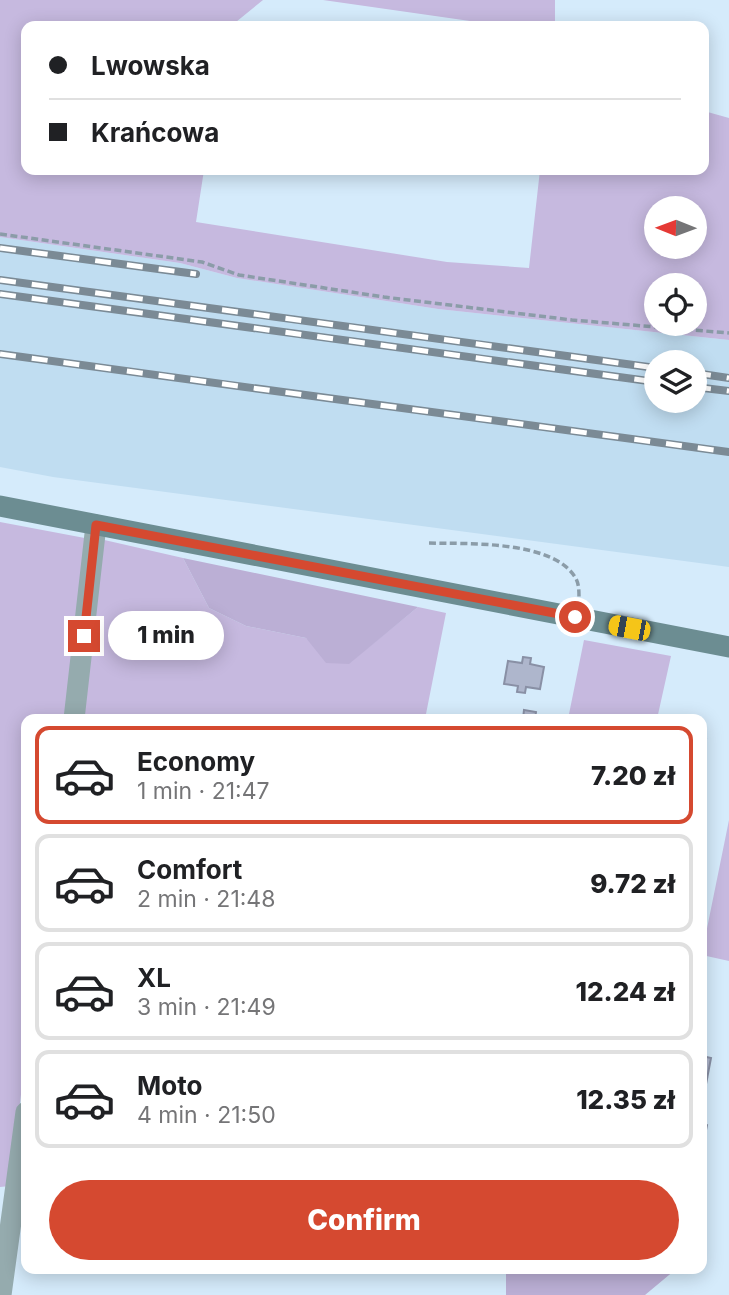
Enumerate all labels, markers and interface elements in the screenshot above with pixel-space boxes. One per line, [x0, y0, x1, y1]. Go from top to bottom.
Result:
text: Lwowska [91, 50, 210, 81]
text: Krańcowa [91, 117, 219, 148]
north arrow [644, 196, 707, 259]
map controls [644, 196, 707, 413]
button: locate [644, 273, 707, 336]
button: layers [644, 350, 707, 413]
route start [559, 601, 591, 633]
callout: 1 min [108, 612, 224, 660]
car [607, 614, 652, 642]
route end [68, 620, 100, 652]
text: 1 min [137, 621, 195, 649]
icon: car [53, 744, 116, 807]
text: Economy [137, 746, 255, 777]
text: 7.20 zł [591, 760, 675, 791]
text: 1 min · 21:47 [137, 777, 270, 805]
icon: car [53, 852, 116, 915]
text: Comfort [137, 854, 242, 885]
text: 9.72 zł [590, 868, 675, 899]
text: 2 min · 21:48 [137, 885, 275, 913]
icon: car [53, 960, 116, 1023]
text: XL [137, 962, 171, 993]
text: 12.24 zł [576, 976, 675, 1007]
text: 3 min · 21:49 [137, 993, 276, 1021]
icon: car [53, 1068, 116, 1131]
text: Moto [137, 1070, 202, 1101]
text: 12.35 zł [576, 1084, 675, 1115]
text: 4 min · 21:50 [137, 1101, 276, 1129]
button: Confirm [49, 1180, 679, 1260]

